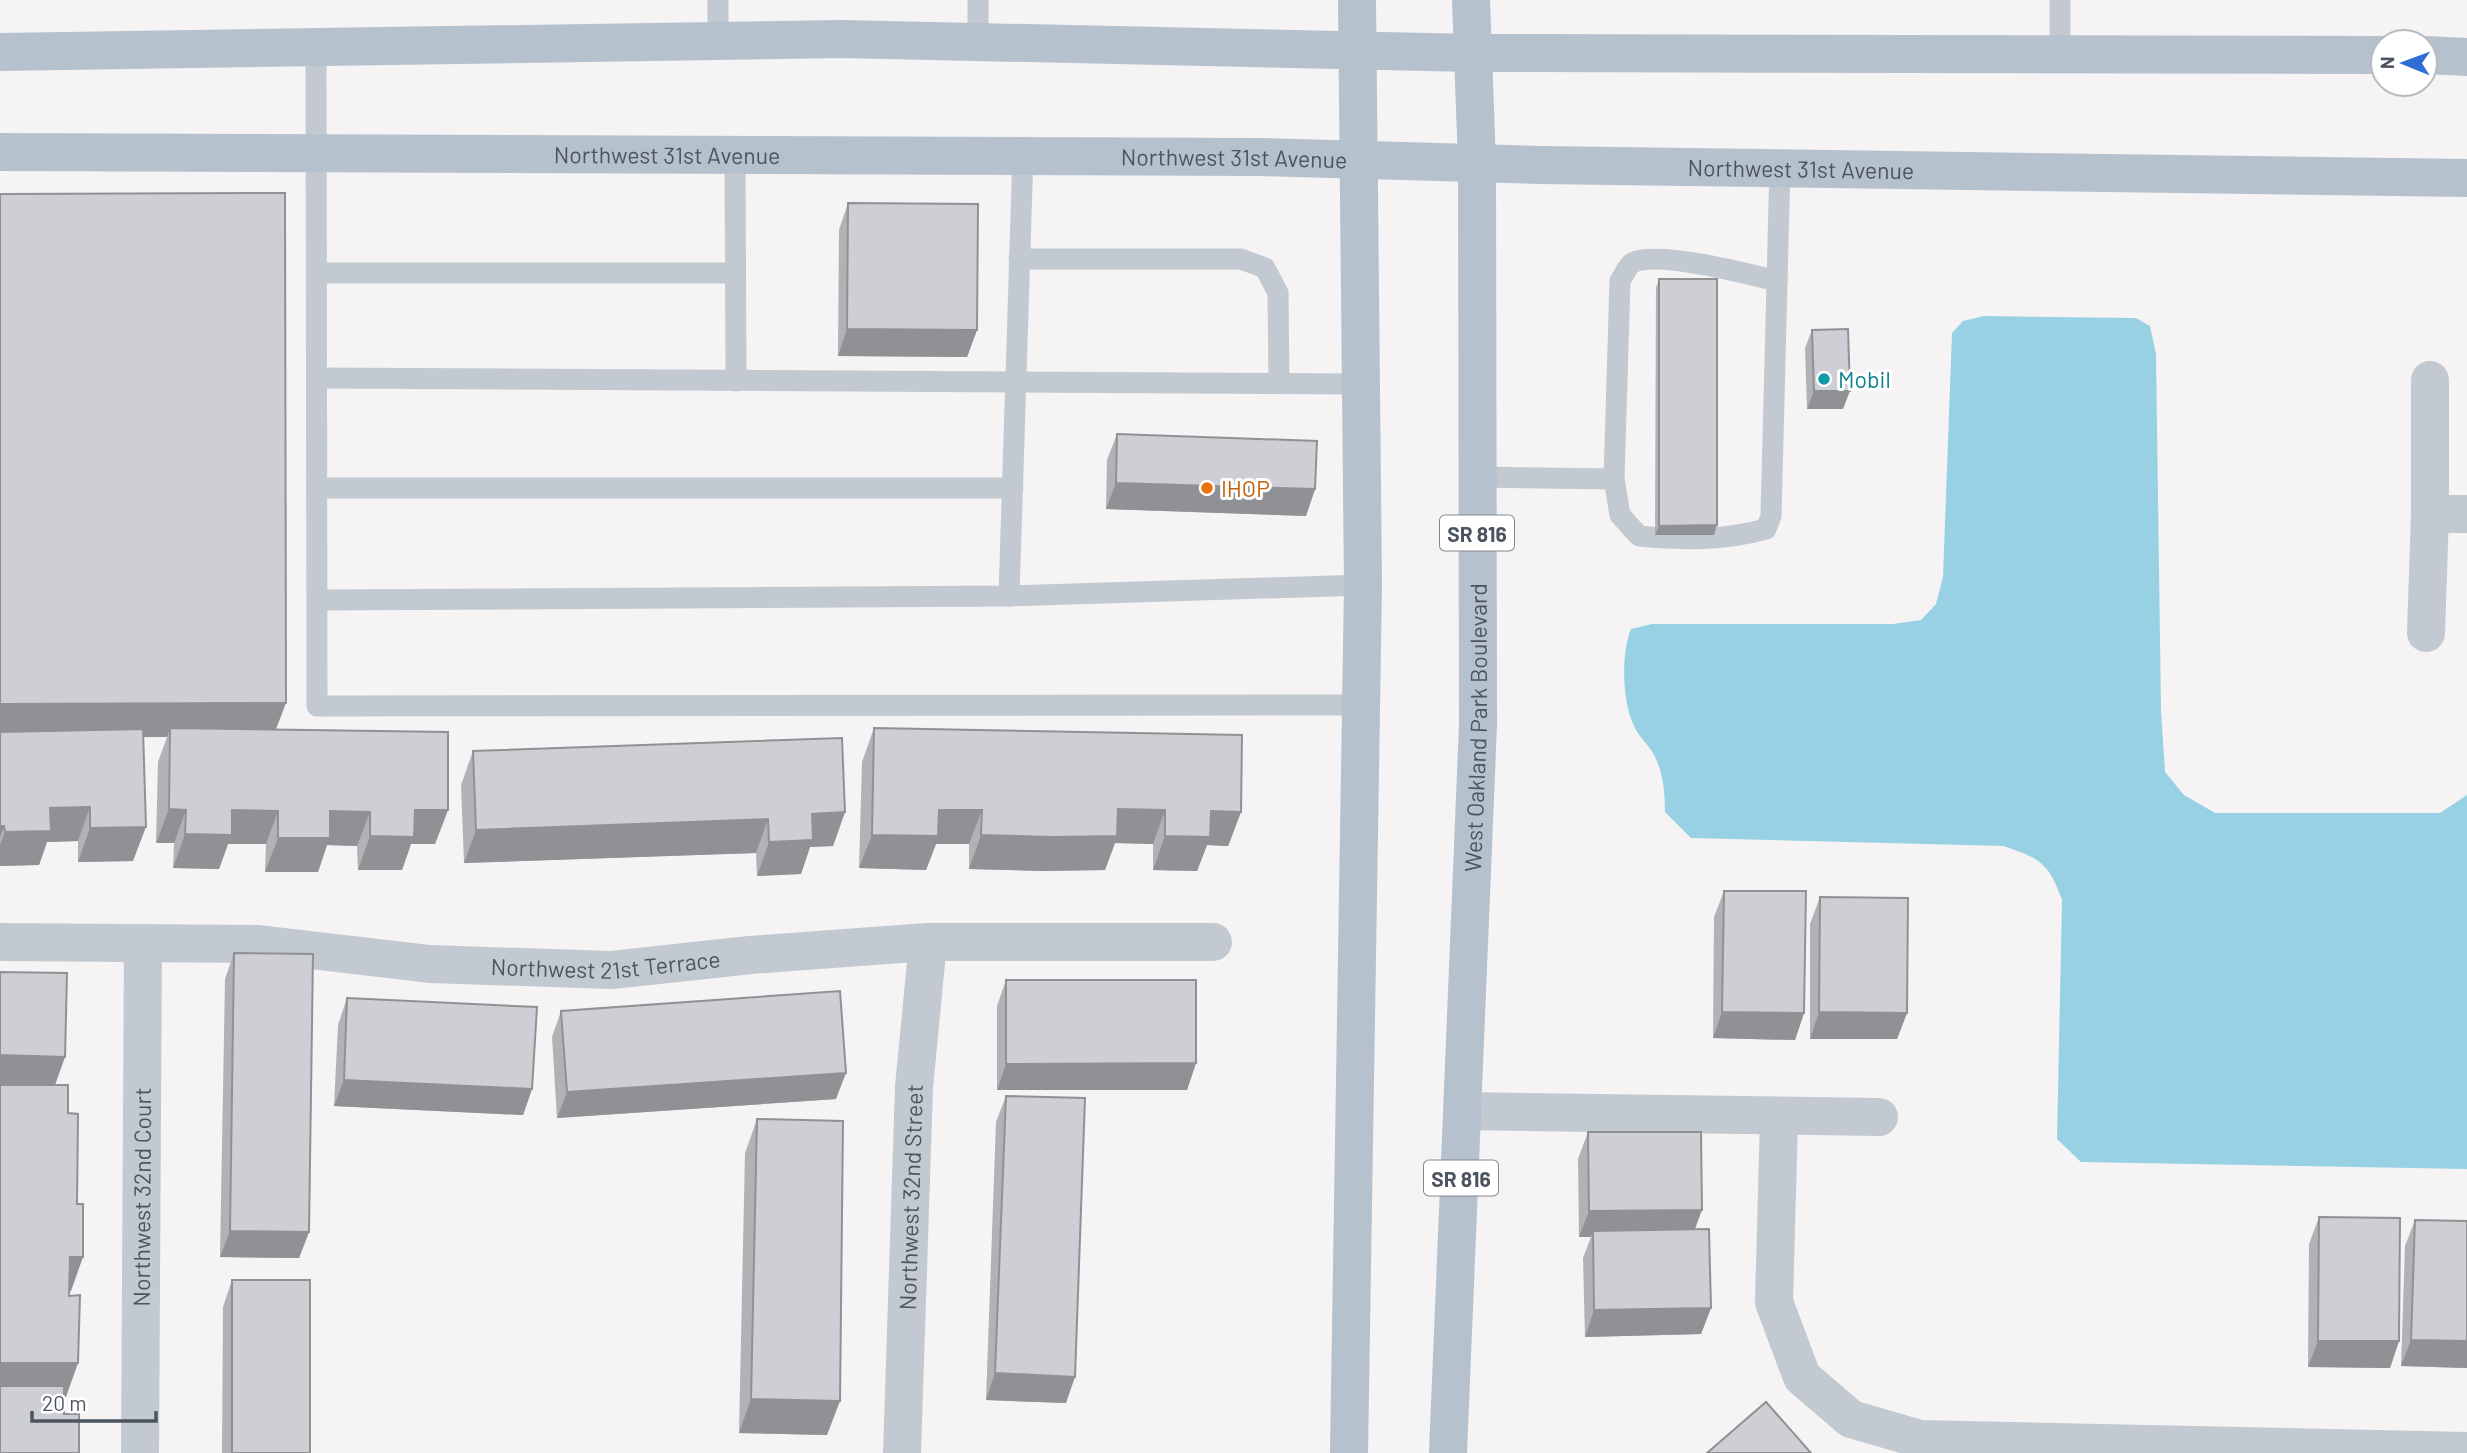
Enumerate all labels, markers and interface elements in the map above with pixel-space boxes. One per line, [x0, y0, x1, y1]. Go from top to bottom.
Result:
north arrow [2369, 28, 2439, 98]
text: N [2375, 56, 2398, 69]
street label: Northwest 31st Avenue [554, 140, 780, 169]
street label: Northwest 31st Avenue [1121, 142, 1348, 174]
street label: Northwest 31st Avenue [1687, 153, 1914, 184]
place label: Mobil [1838, 365, 1891, 393]
marker: Mobil [1816, 371, 1832, 387]
place label: IHOP [1221, 474, 1270, 502]
marker: IHOP [1199, 480, 1215, 496]
road number: SR 816 [1440, 516, 1514, 550]
street label: West Oakland Park Boulevard [1458, 583, 1492, 872]
street label: Northwest 21st Terrace [490, 944, 722, 984]
street label: Northwest 32nd Street [893, 1084, 928, 1311]
street label: Northwest 32nd Court [127, 1087, 156, 1307]
road number: SR 816 [1424, 1160, 1498, 1196]
scale bar [32, 1380, 156, 1424]
text: 20 m [42, 1390, 87, 1415]

